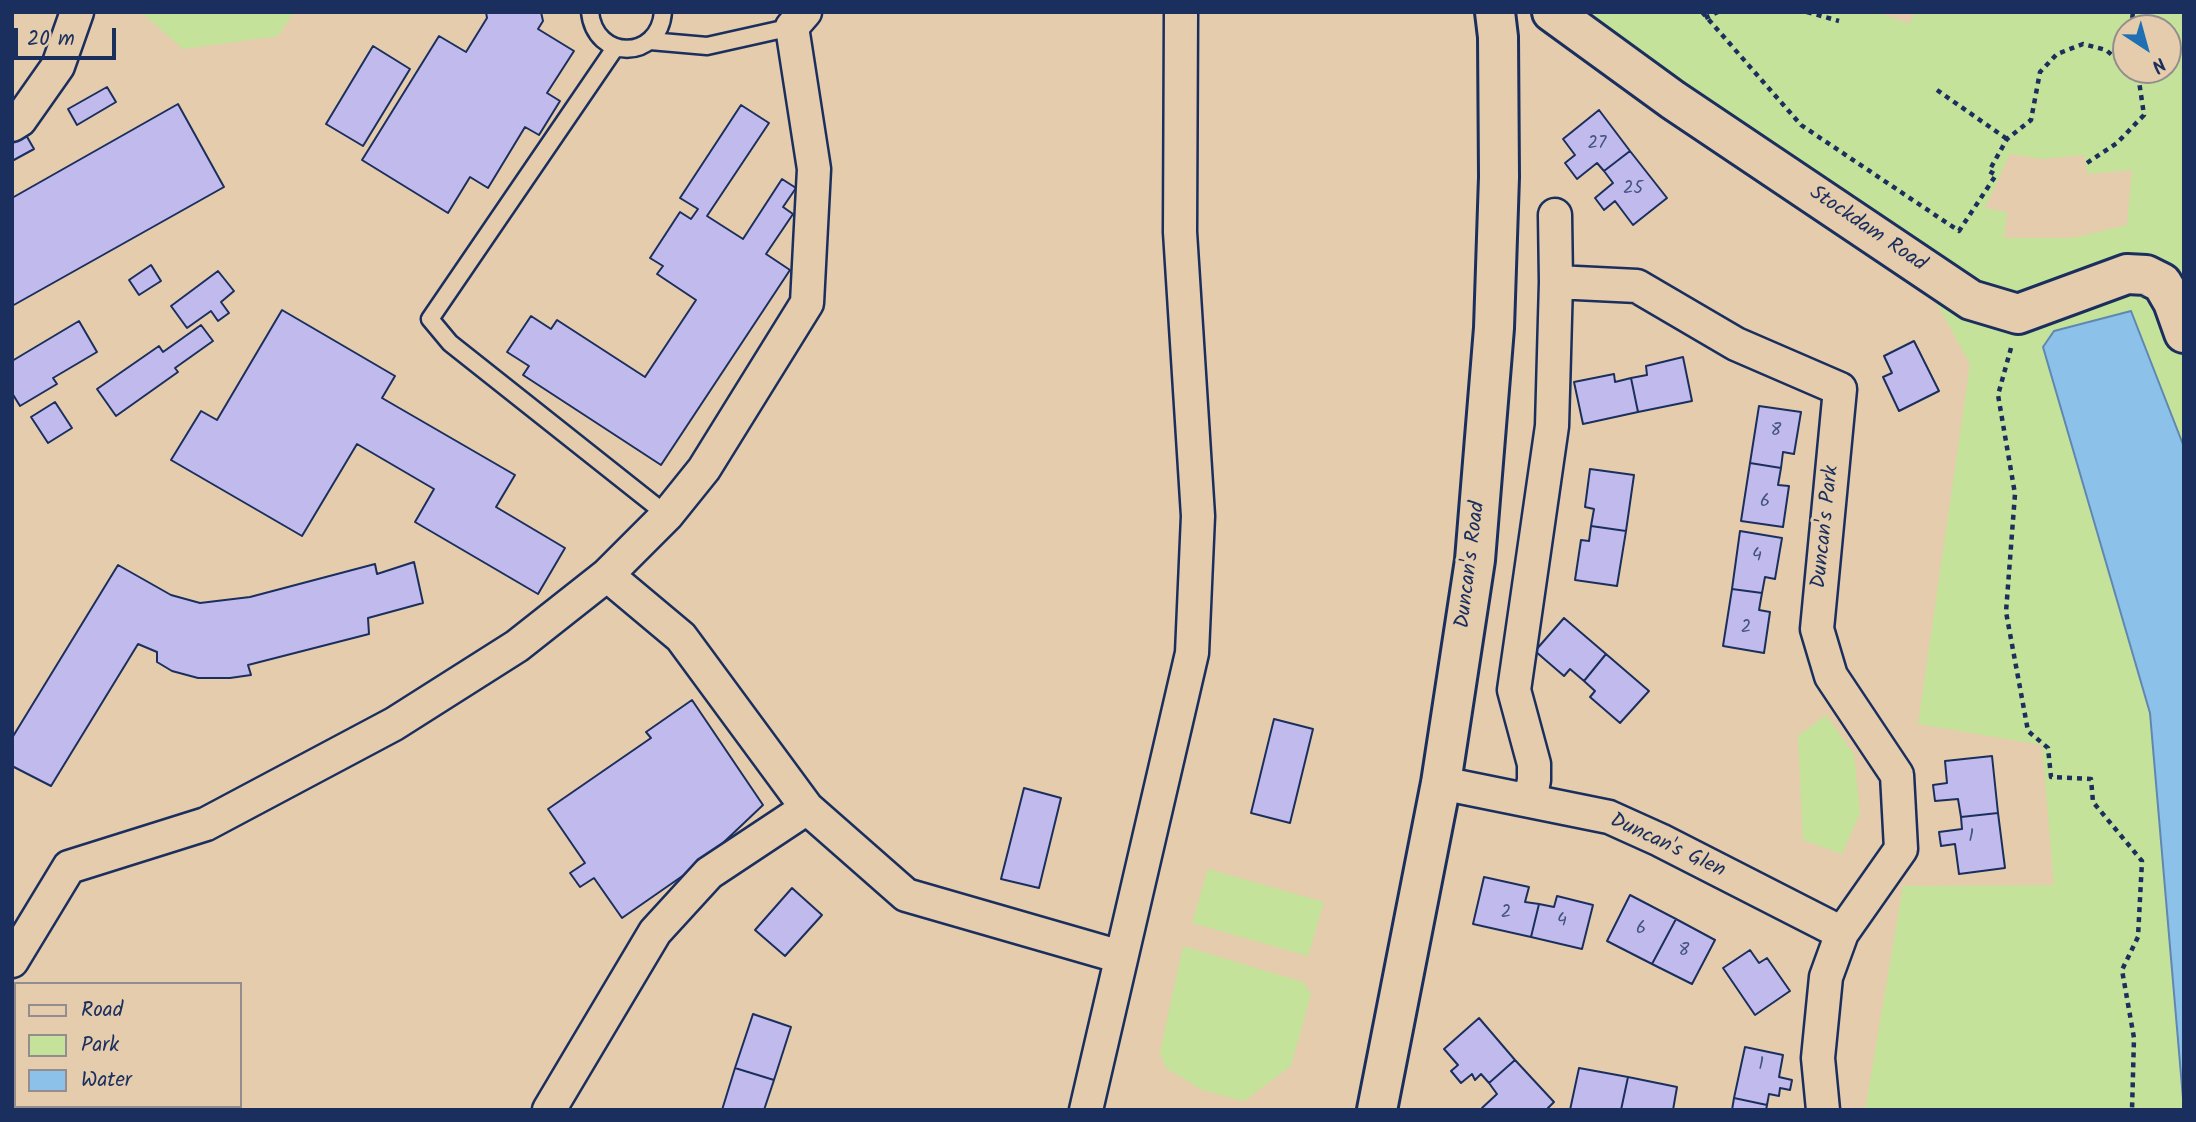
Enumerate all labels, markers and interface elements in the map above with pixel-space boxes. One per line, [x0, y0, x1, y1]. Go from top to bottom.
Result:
scale bar [18, 14, 119, 58]
north arrow [2112, 14, 2182, 84]
text: 20 m [27, 23, 75, 56]
text: N [2144, 49, 2172, 80]
house number: 27 [1588, 134, 1606, 156]
house number: 25 [1623, 179, 1643, 201]
street label: Stockdam Road [1804, 182, 1930, 278]
house number: 8 [1771, 421, 1781, 443]
street label: Duncan's Park [1808, 464, 1846, 590]
house number: 6 [1760, 492, 1770, 514]
street label: Duncan's Road [1452, 500, 1492, 630]
house number: 4 [1752, 546, 1762, 568]
house number: 2 [1741, 618, 1751, 640]
street label: Duncan's Glen [1605, 809, 1729, 885]
house number: 1 [1968, 827, 1974, 849]
house number: 2 [1501, 903, 1511, 925]
house number: 4 [1557, 911, 1567, 933]
house number: 6 [1636, 919, 1646, 941]
house number: 8 [1679, 941, 1689, 963]
legend [14, 982, 242, 1108]
text: Road [81, 994, 123, 1027]
text: Park [81, 1029, 119, 1062]
house number: 1 [1758, 1055, 1764, 1077]
text: Water [81, 1064, 132, 1097]

